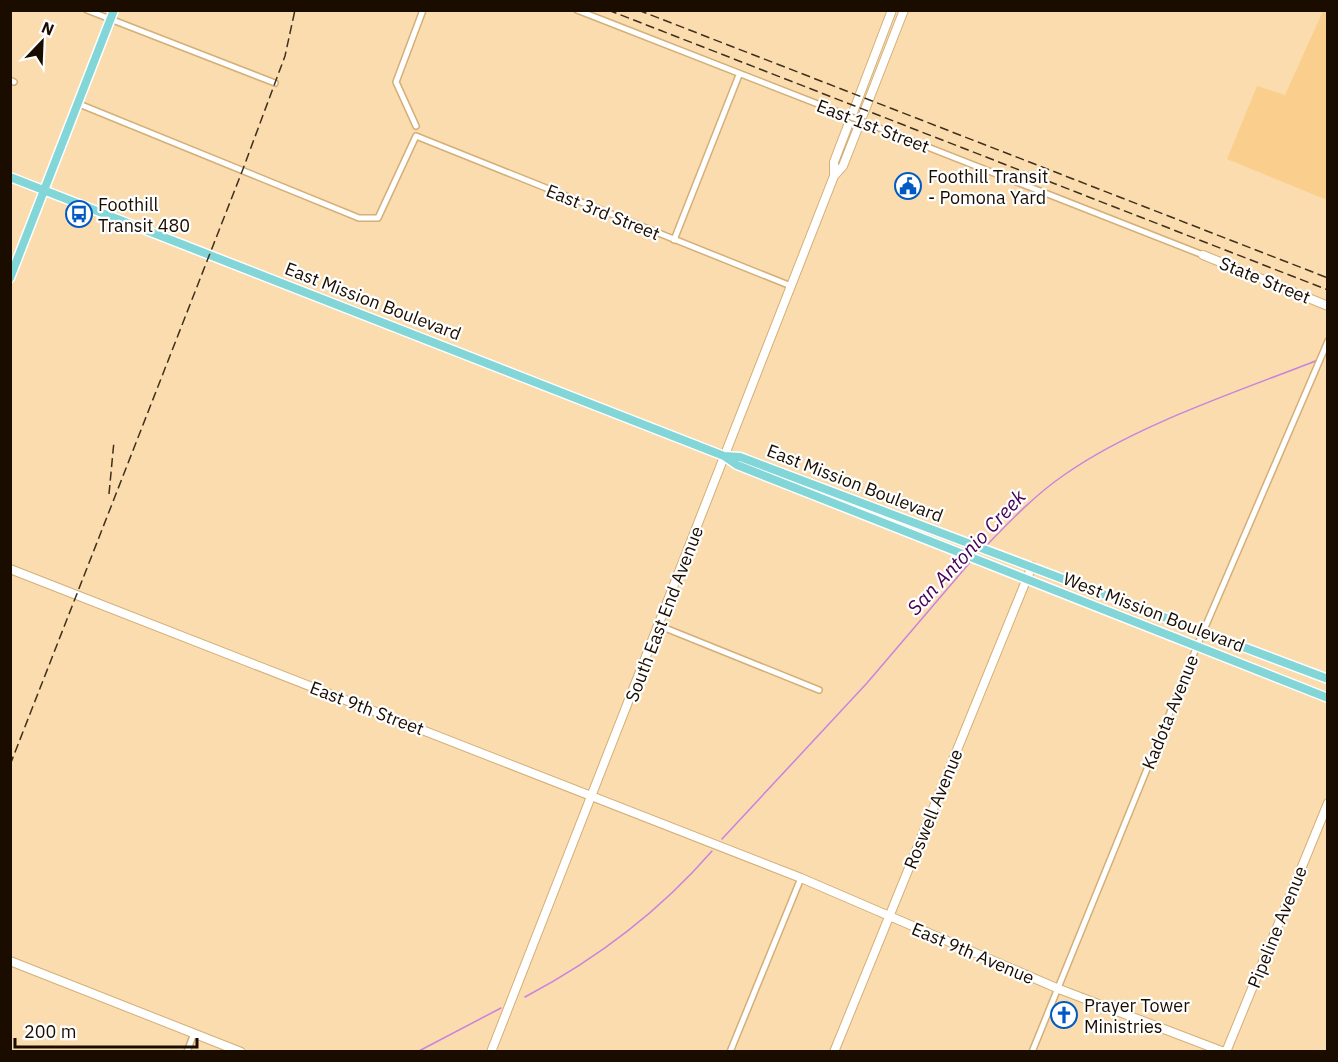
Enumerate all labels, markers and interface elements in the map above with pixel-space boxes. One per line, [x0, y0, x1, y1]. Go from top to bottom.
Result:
north arrow [12, 12, 72, 72]
text: N [39, 17, 57, 40]
street label: East 1st Street [813, 94, 933, 158]
place label: Foothill Transit - Pomona Yard [928, 165, 1048, 209]
public building icon: Foothill Transit - Pomona Yard [893, 171, 923, 201]
street label: East 3rd Street [543, 179, 663, 245]
place label: Foothill Transit 480 [98, 193, 190, 237]
bus stop icon: Foothill Transit 480 [64, 199, 94, 229]
street label: State Street [1216, 251, 1314, 309]
street label: East Mission Boulevard [282, 257, 464, 345]
street label: East Mission Boulevard [764, 439, 946, 527]
water label: San Antonio Creek [901, 483, 1032, 621]
street label: South East End Avenue [620, 523, 708, 705]
street label: West Mission Boulevard [1060, 567, 1248, 657]
street label: Kadota Avenue [1137, 651, 1203, 773]
street label: East 9th Street [307, 676, 427, 740]
street label: Roswell Avenue [898, 745, 968, 872]
street label: Pipeline Avenue [1242, 863, 1312, 991]
street label: East 9th Avenue [908, 917, 1038, 989]
place label: Prayer Tower Ministries [1084, 994, 1190, 1038]
church icon: Prayer Tower Ministries [1049, 1000, 1079, 1030]
scale bar [15, 1011, 196, 1049]
text: 200 m [24, 1020, 76, 1043]

